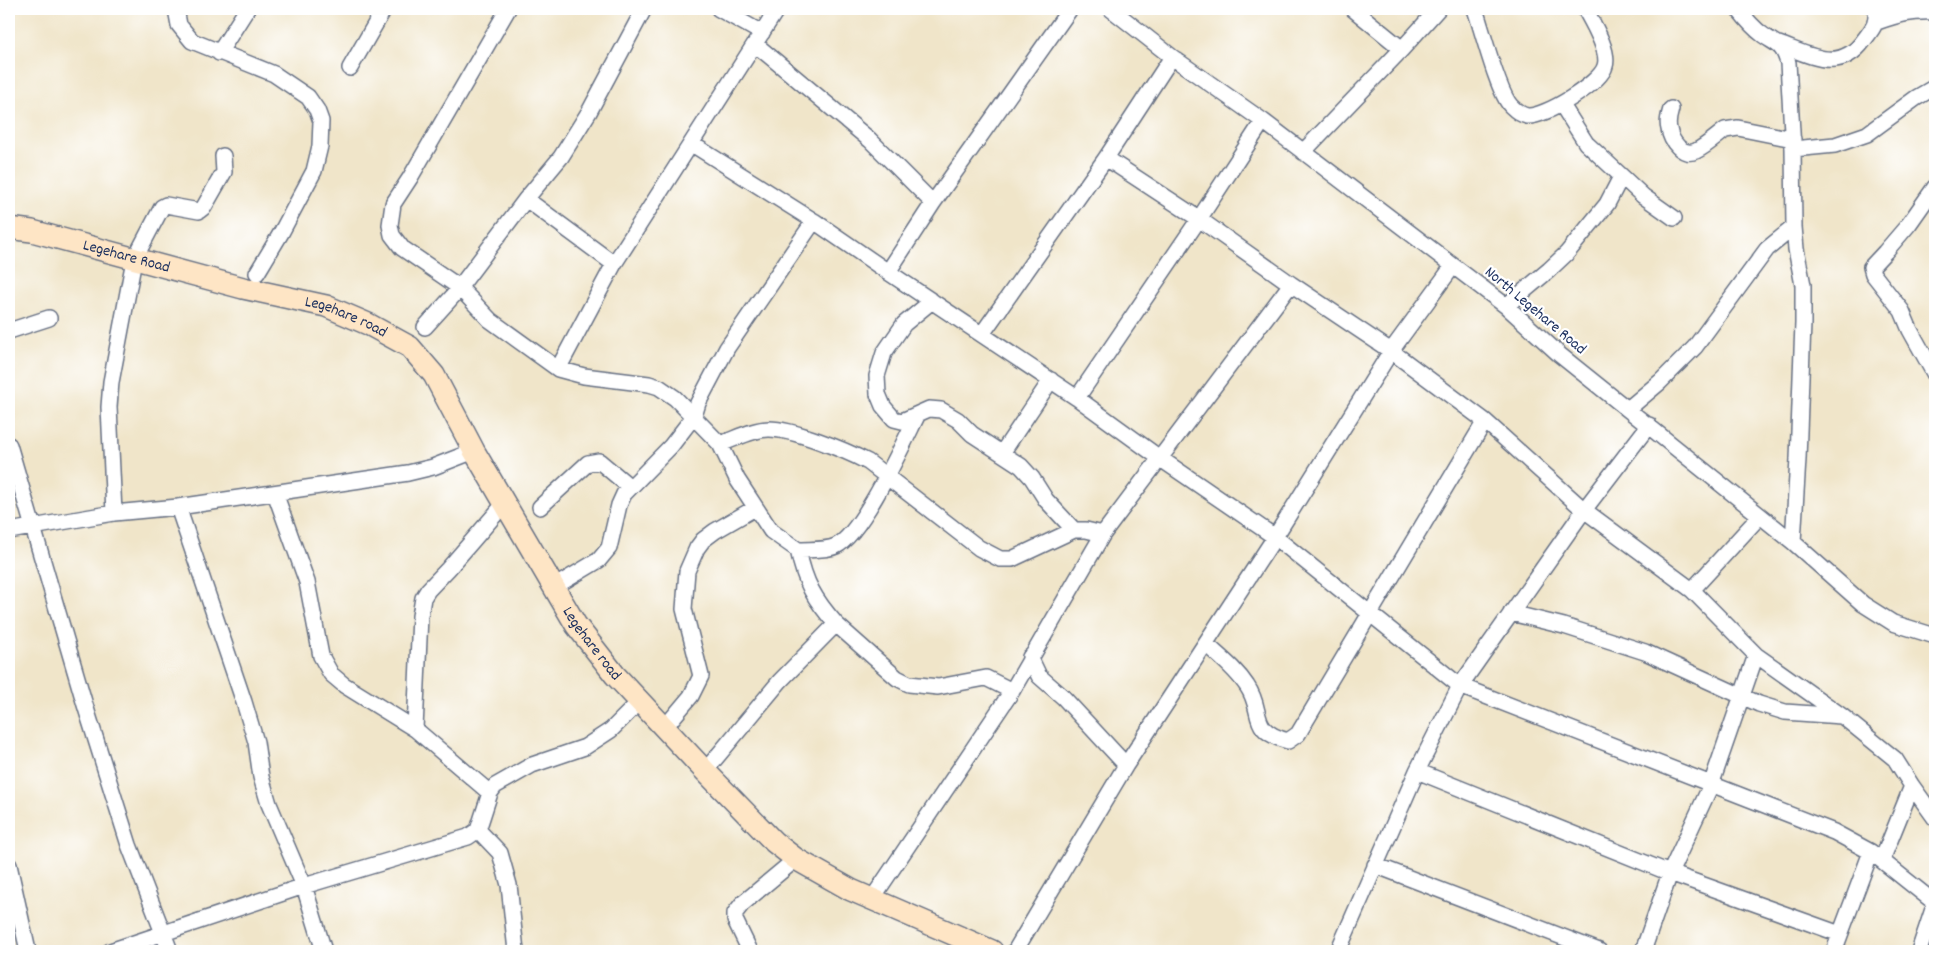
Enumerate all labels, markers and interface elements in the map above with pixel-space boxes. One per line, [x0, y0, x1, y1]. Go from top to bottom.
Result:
street label: Legehare Road [80, 234, 172, 279]
street label: North Legehare Road [1479, 261, 1591, 361]
street label: Legehare road [303, 290, 391, 344]
street label: Legehare road [556, 602, 626, 686]

